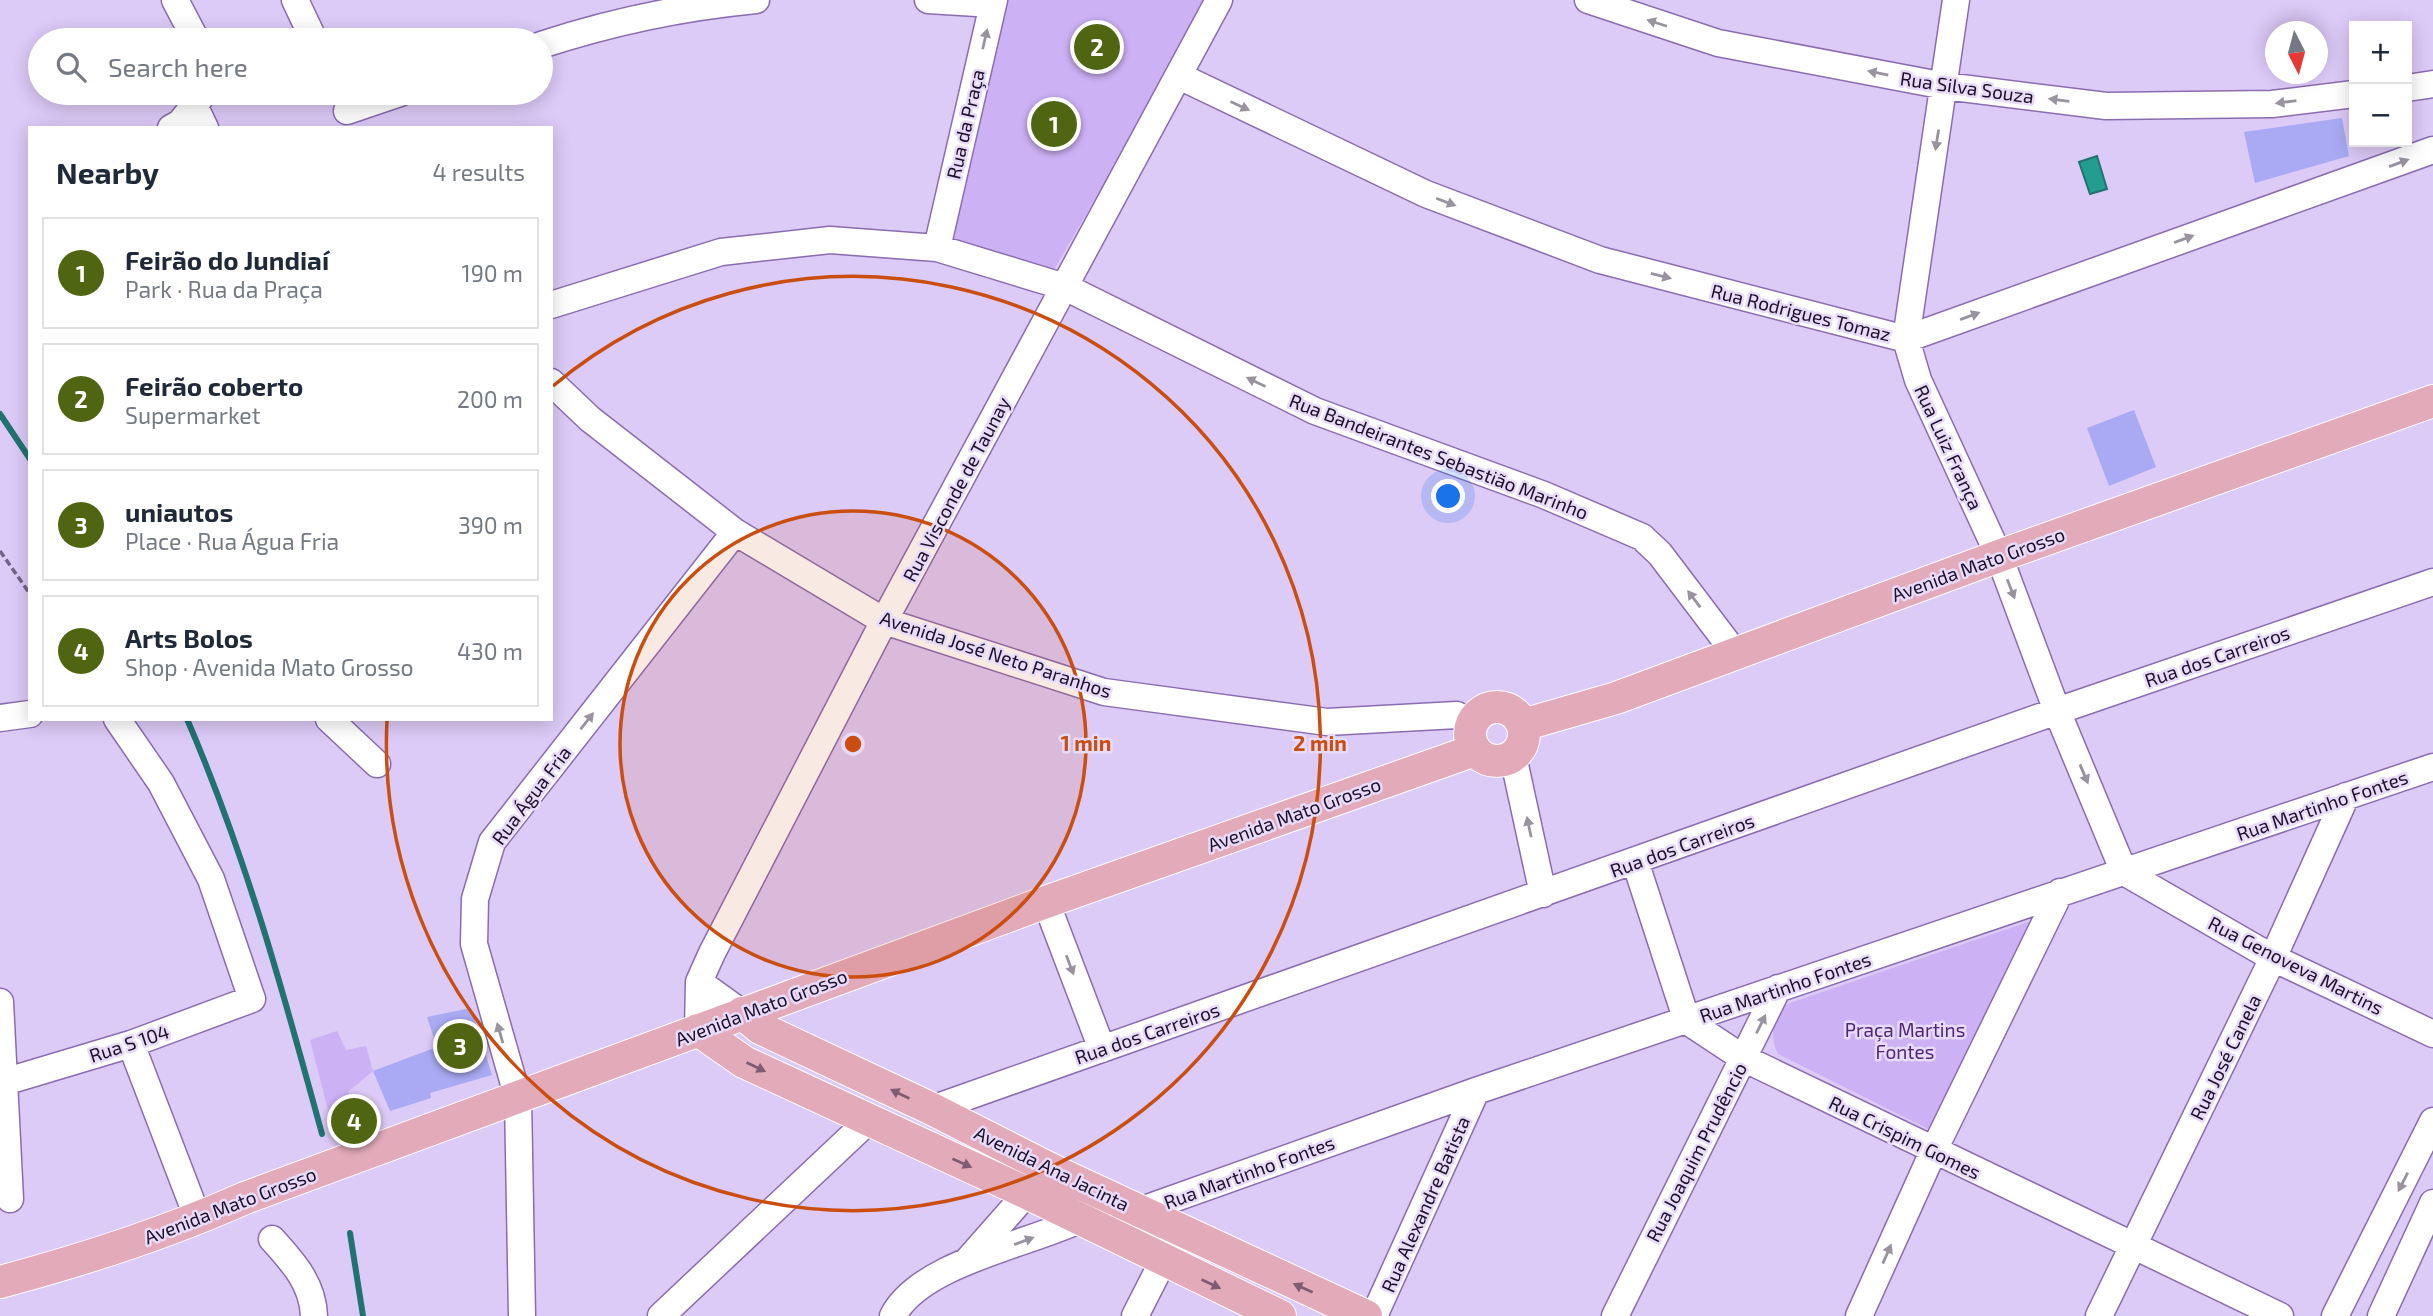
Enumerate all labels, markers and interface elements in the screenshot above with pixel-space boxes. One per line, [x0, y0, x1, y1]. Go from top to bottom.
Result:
one-way arrow [1646, 17, 1667, 27]
pin: 2 [1074, 21, 1120, 73]
north arrow [2265, 21, 2328, 84]
map controls [2349, 21, 2412, 147]
button: + [2349, 21, 2412, 84]
one-way arrow [980, 27, 991, 49]
search box [28, 28, 553, 105]
icon: search [52, 48, 90, 86]
text: Search here [108, 51, 248, 82]
street label: Rua Silva Souza [1899, 66, 2035, 108]
street label: Rua da Praça [941, 67, 990, 181]
one-way arrow [1867, 68, 1889, 79]
button: − [2349, 84, 2412, 147]
one-way arrow [2048, 95, 2070, 106]
one-way arrow [2275, 96, 2297, 107]
pin: 1 [1031, 98, 1077, 150]
one-way arrow [1230, 100, 1250, 111]
one-way arrow [1931, 129, 1942, 151]
text: Nearby [56, 154, 159, 190]
one-way arrow [2388, 157, 2409, 168]
text: 4 results [433, 158, 525, 186]
one-way arrow [1436, 197, 1457, 208]
one-way arrow [2174, 233, 2195, 244]
text: Feirão do Jundiaí [125, 244, 329, 275]
text: 1 [76, 259, 86, 287]
text: 190 m [462, 259, 523, 287]
one-way arrow [1650, 271, 1672, 282]
text: Park · Rua da Praça [125, 275, 323, 303]
street label: Rua Rodrigues Tomaz [1709, 279, 1893, 345]
one-way arrow [1960, 310, 1981, 321]
text: Feirão coberto [125, 370, 303, 401]
one-way arrow [1246, 376, 1266, 388]
street label: Rua Luiz França [1909, 381, 1988, 514]
text: 2 [74, 385, 88, 413]
text: 200 m [457, 385, 523, 413]
street label: Rua Bandeirantes Sebastião Marinho [1286, 388, 1592, 524]
street label: Rua Visconde de Taunay [898, 393, 1014, 585]
text: Supermarket [125, 401, 260, 429]
your location [1431, 479, 1465, 513]
text: uniautos [125, 496, 233, 527]
text: 3 [74, 511, 88, 539]
text: 390 m [458, 511, 523, 539]
street label: Avenida Mato Grosso [1888, 522, 2068, 606]
text: Place · Rua Água Fria [125, 527, 339, 555]
one-way arrow [2006, 578, 2017, 599]
one-way arrow [1687, 590, 1701, 608]
street label: Avenida José Neto Paranhos [877, 606, 1115, 702]
street label: Rua dos Carreiros [2141, 620, 2293, 692]
text: Arts Bolos [125, 622, 253, 653]
text: 4 [74, 637, 88, 665]
text: 430 m [457, 637, 523, 665]
text: Shop · Avenida Mato Grosso [125, 653, 414, 681]
one-way arrow [579, 713, 594, 731]
text: 1 min [1061, 730, 1111, 755]
text: 2 min [1293, 730, 1347, 755]
centre of rings [841, 732, 865, 756]
street label: Rua Água Fria [486, 741, 576, 849]
one-way arrow [2078, 764, 2089, 785]
street label: Rua Martinho Fontes [2233, 765, 2411, 845]
street label: Avenida Mato Grosso [1204, 772, 1384, 856]
street label: Rua dos Carreiros [1607, 808, 1757, 882]
one-way arrow [1523, 816, 1534, 838]
street label: Rua Genoveva Martins [2205, 911, 2387, 1019]
street label: Rua Martinho Fontes [1696, 947, 1874, 1027]
one-way arrow [1065, 955, 1076, 976]
street label: Avenida Mato Grosso [672, 964, 850, 1050]
street label: Rua José Canela [2185, 990, 2265, 1124]
street label: Rua dos Carreiros [1071, 997, 1223, 1069]
one-way arrow [1756, 1013, 1767, 1034]
park label: Praça Martins Fontes [1845, 1018, 1965, 1063]
street label: Rua S 104 [86, 1019, 172, 1067]
pin: 3 [437, 1020, 483, 1072]
one-way arrow [494, 1022, 504, 1043]
street label: Rua Joaquim Prudêncio [1641, 1058, 1751, 1246]
one-way arrow [746, 1062, 766, 1073]
one-way arrow [890, 1088, 910, 1099]
street label: Rua Crispim Gomes [1825, 1090, 1985, 1184]
pin: 4 [331, 1095, 377, 1147]
street label: Rua Alexandre Batista [1376, 1112, 1474, 1296]
street label: Avenida Ana Jacinta [971, 1121, 1133, 1215]
street label: Rua Martinho Fontes [1161, 1130, 1337, 1214]
one-way arrow [952, 1157, 972, 1169]
street label: Avenida Mato Grosso [141, 1162, 319, 1248]
one-way arrow [2397, 1172, 2408, 1192]
one-way arrow [1013, 1235, 1034, 1246]
one-way arrow [1881, 1244, 1893, 1264]
one-way arrow [1201, 1278, 1221, 1289]
one-way arrow [1293, 1282, 1314, 1293]

